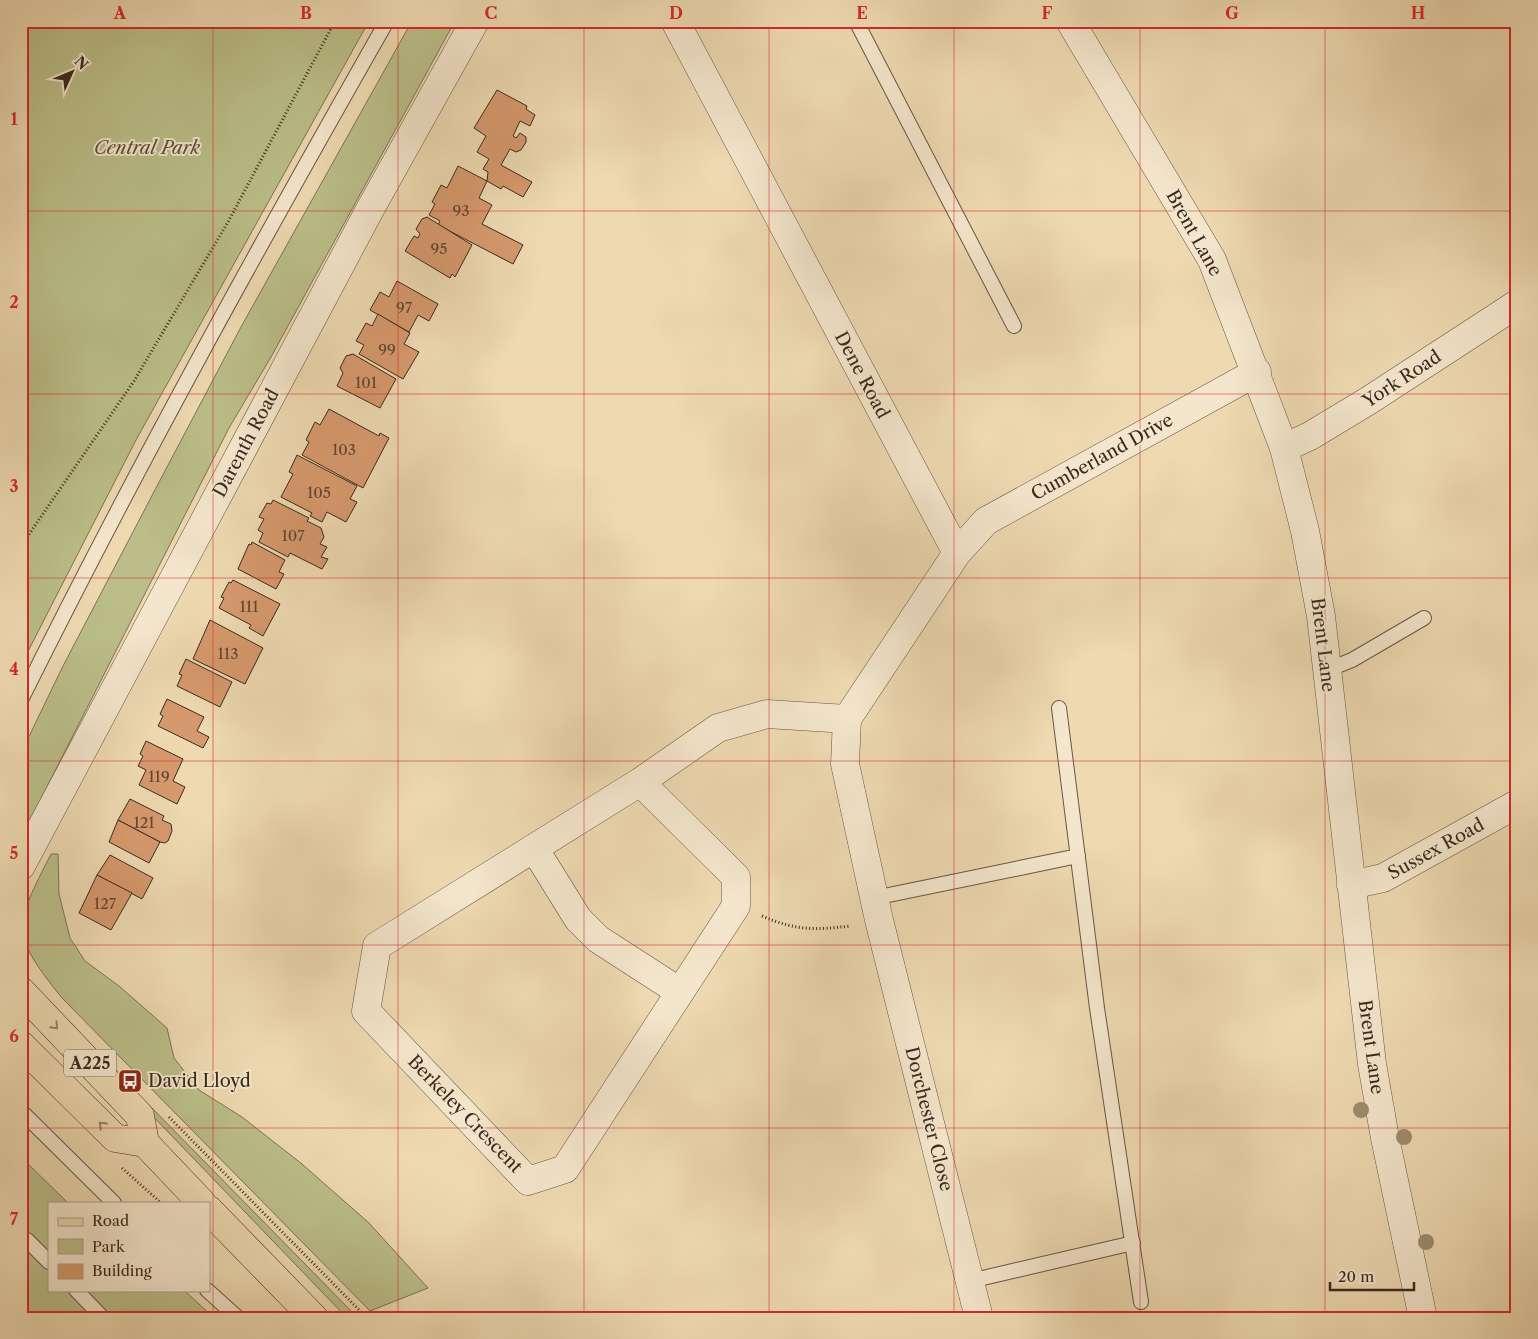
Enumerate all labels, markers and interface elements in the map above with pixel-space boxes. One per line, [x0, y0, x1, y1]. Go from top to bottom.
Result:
text: A [113, 3, 127, 23]
text: B [300, 3, 312, 23]
text: C [485, 3, 497, 23]
text: D [669, 3, 683, 23]
text: E [856, 3, 868, 23]
text: F [1042, 3, 1053, 23]
text: G [1225, 3, 1239, 23]
text: H [1411, 3, 1425, 23]
north arrow [48, 48, 98, 98]
text: N [71, 52, 92, 74]
text: 1 [10, 109, 18, 129]
park label: Central Park [94, 137, 201, 159]
street label: Brent Lane [1161, 186, 1227, 280]
house number: 93 [452, 201, 470, 220]
house number: 95 [431, 239, 447, 258]
text: 2 [9, 292, 19, 312]
house number: 97 [396, 298, 413, 317]
street label: Dene Road [830, 328, 894, 422]
house number: 99 [378, 340, 396, 359]
street label: York Road [1358, 346, 1445, 413]
house number: 101 [355, 373, 378, 392]
street label: Darenth Road [208, 385, 284, 501]
street label: Cumberland Drive [1027, 409, 1177, 505]
house number: 103 [332, 440, 356, 459]
text: 3 [9, 476, 19, 496]
house number: 105 [307, 483, 331, 502]
house number: 107 [281, 526, 305, 545]
house number: 111 [240, 597, 259, 616]
street label: Brent Lane [1306, 597, 1340, 693]
house number: 113 [218, 644, 238, 663]
text: 4 [9, 659, 19, 679]
house number: 119 [148, 767, 170, 786]
house number: 121 [133, 813, 155, 832]
street label: Sussex Road [1384, 814, 1488, 884]
text: 5 [10, 843, 19, 863]
house number: 127 [94, 894, 117, 913]
street label: Brent Lane [1353, 998, 1389, 1096]
one-way arrow [49, 1020, 58, 1029]
text: 6 [9, 1026, 19, 1046]
street label: Dorchester Close [900, 1044, 958, 1194]
road number: A225 [64, 1050, 116, 1076]
street label: Berkeley Crescent [403, 1050, 527, 1178]
bus stop icon: David Lloyd [117, 1068, 143, 1094]
place label: David Lloyd [148, 1070, 251, 1092]
one-way arrow [99, 1122, 108, 1131]
legend [48, 1202, 210, 1292]
text: 7 [10, 1209, 19, 1229]
text: Road [92, 1211, 129, 1230]
text: Park [92, 1237, 126, 1256]
scale bar [1330, 1259, 1414, 1291]
text: Building [92, 1261, 152, 1280]
text: 20 m [1338, 1267, 1374, 1286]

